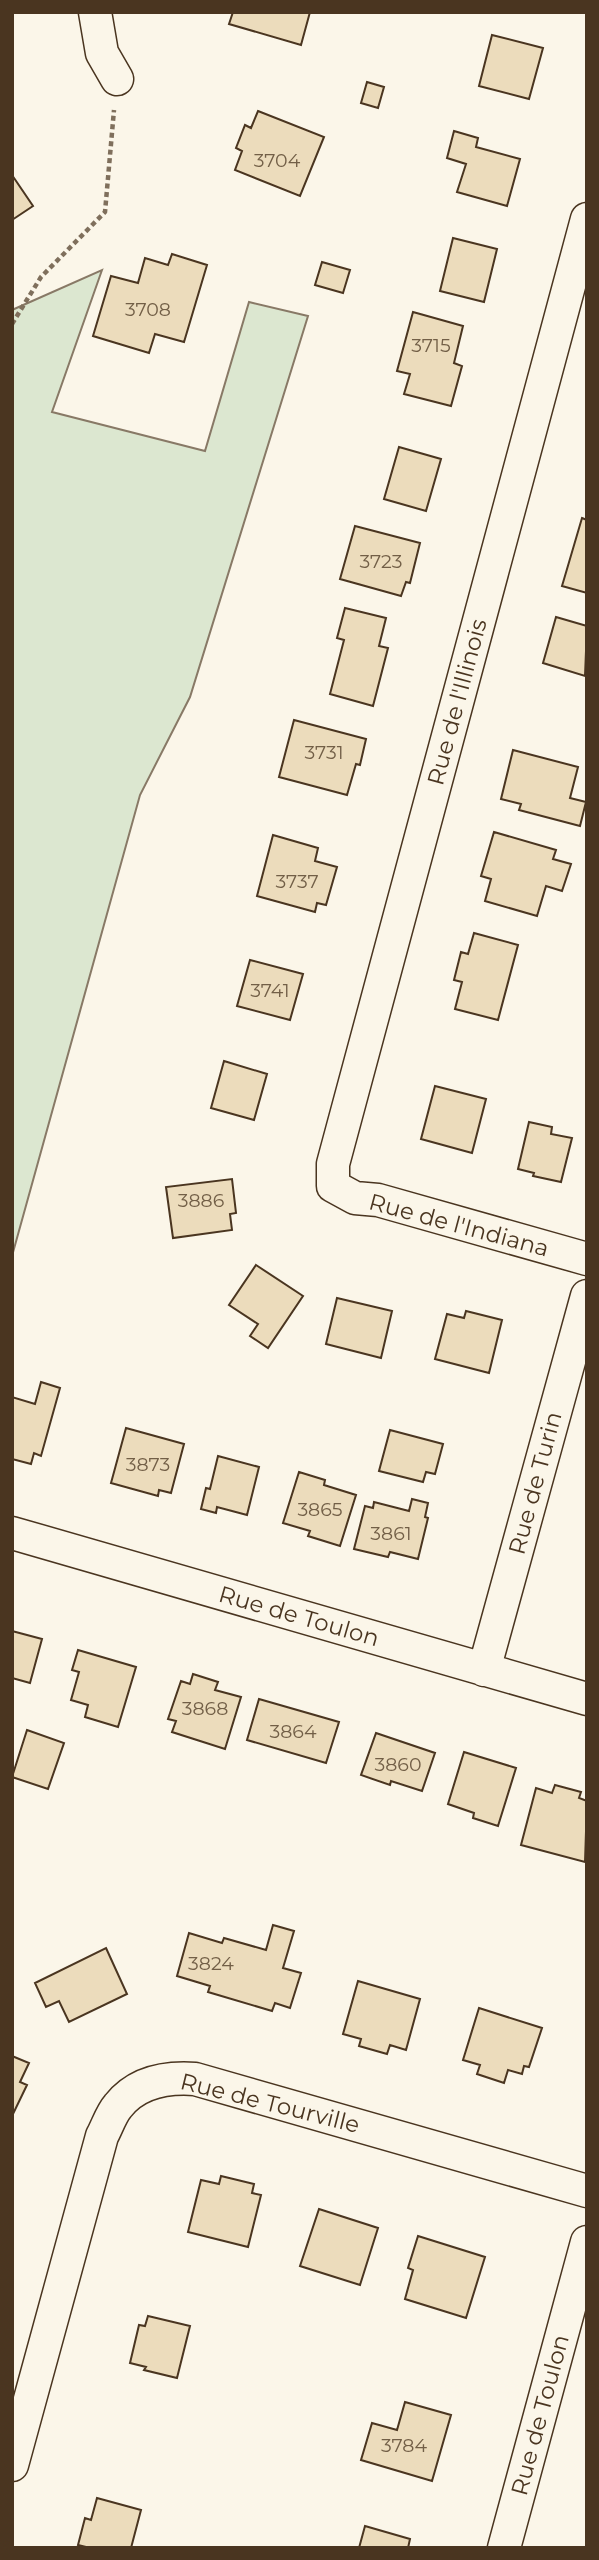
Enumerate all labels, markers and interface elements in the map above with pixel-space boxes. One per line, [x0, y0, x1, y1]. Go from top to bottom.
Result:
house number: 3704 [254, 149, 301, 172]
house number: 3708 [125, 298, 171, 321]
house number: 3715 [411, 334, 451, 357]
house number: 3723 [359, 550, 403, 573]
street label: Rue de l'Illinois [421, 616, 493, 788]
house number: 3731 [304, 741, 344, 764]
house number: 3737 [275, 870, 319, 893]
house number: 3741 [250, 979, 290, 1002]
street label: Rue de l'Indiana [366, 1187, 552, 1263]
house number: 3886 [178, 1189, 224, 1212]
street label: Rue de Turin [503, 1409, 567, 1557]
house number: 3873 [126, 1453, 170, 1476]
house number: 3865 [297, 1498, 343, 1521]
house number: 3861 [370, 1522, 412, 1545]
street label: Rue de Toulon [216, 1580, 382, 1652]
house number: 3868 [182, 1697, 228, 1720]
house number: 3864 [270, 1720, 317, 1743]
house number: 3860 [375, 1753, 422, 1776]
house number: 3824 [188, 1952, 234, 1975]
street label: Rue de Tourville [177, 2067, 363, 2139]
street label: Rue de Toulon [505, 2331, 575, 2499]
house number: 3784 [381, 2434, 427, 2457]

